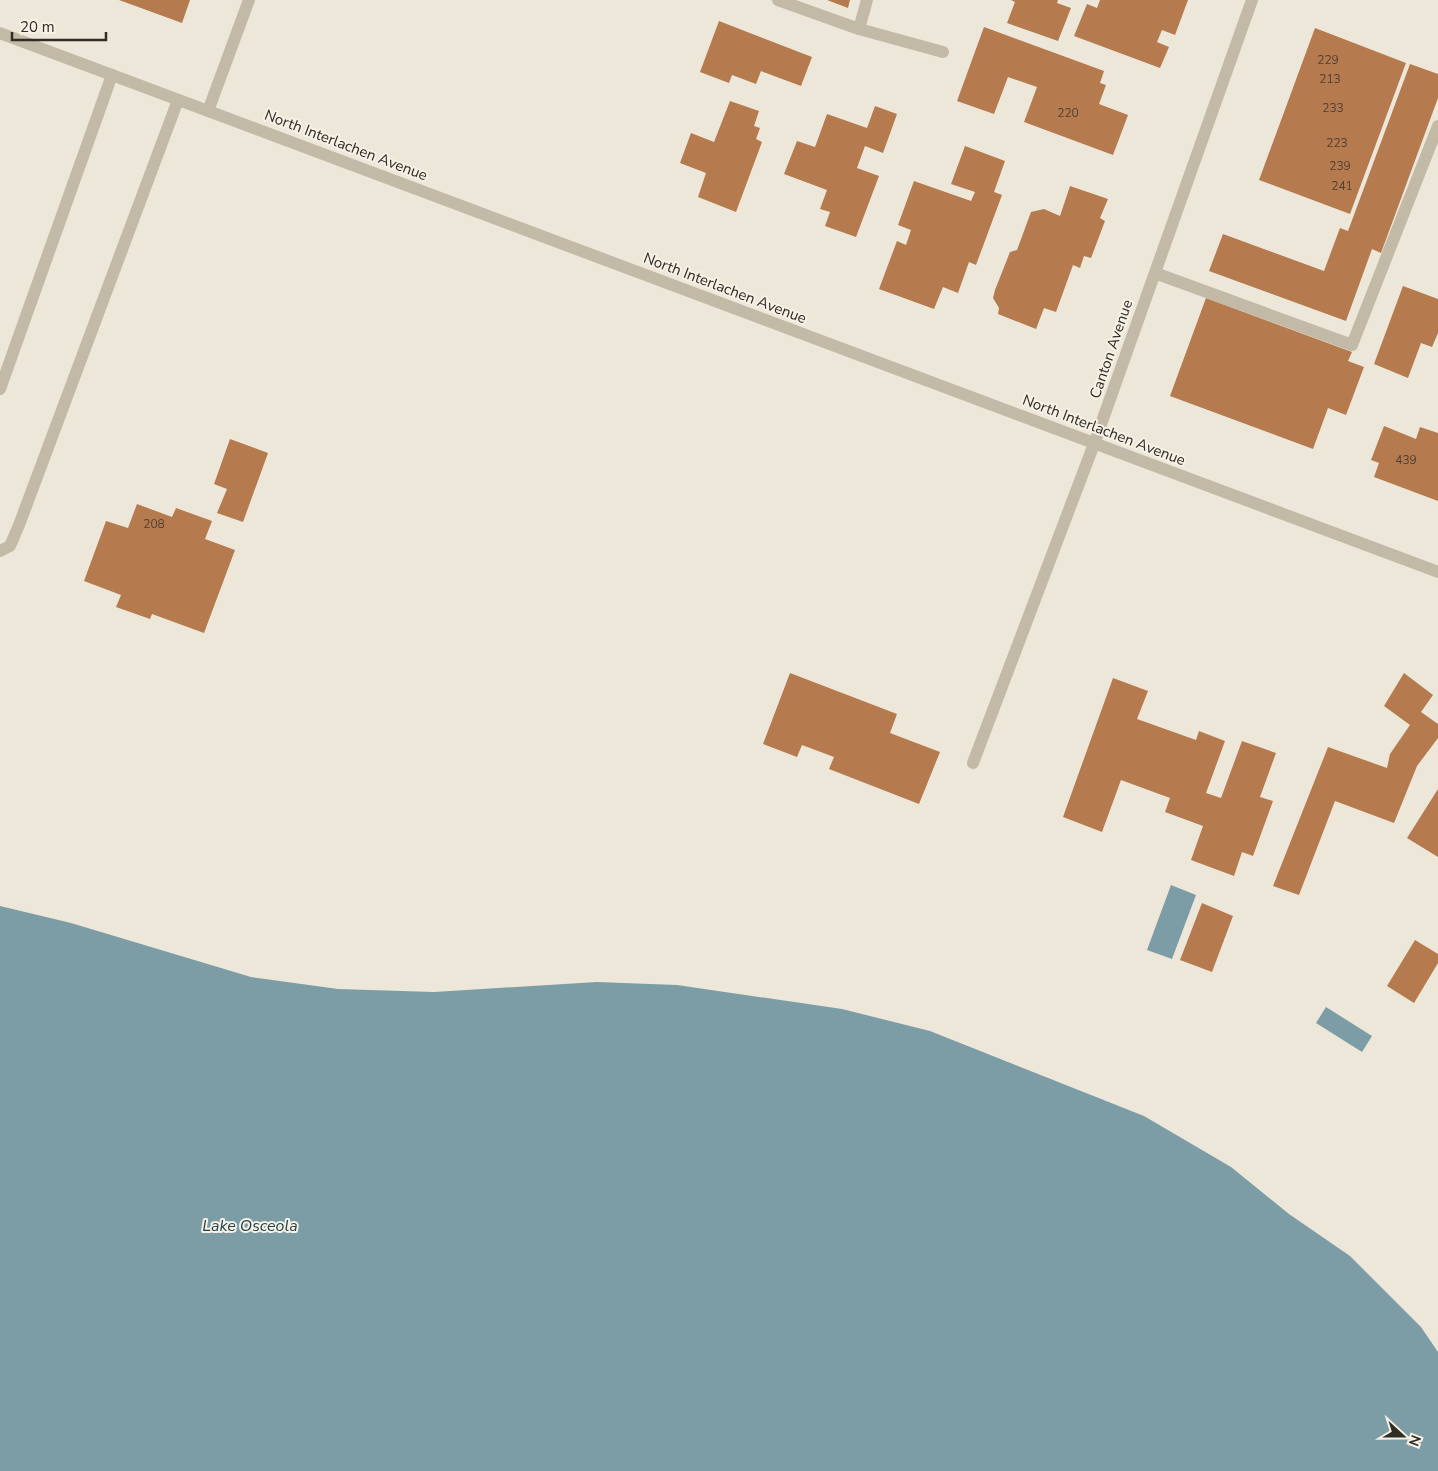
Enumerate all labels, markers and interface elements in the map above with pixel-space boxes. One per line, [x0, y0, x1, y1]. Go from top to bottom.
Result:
scale bar [12, 10, 106, 42]
text: 20 m [20, 17, 55, 37]
house number: 229 [1317, 52, 1339, 68]
house number: 213 [1319, 71, 1341, 87]
house number: 233 [1322, 100, 1344, 116]
street label: North Interlachen Avenue [262, 105, 430, 185]
house number: 220 [1057, 105, 1079, 121]
house number: 223 [1326, 135, 1348, 151]
house number: 239 [1329, 158, 1351, 174]
house number: 241 [1331, 178, 1353, 194]
street label: North Interlachen Avenue [641, 248, 809, 328]
street label: Canton Avenue [1085, 297, 1137, 401]
street label: North Interlachen Avenue [1020, 390, 1188, 470]
house number: 439 [1395, 452, 1417, 468]
house number: 208 [143, 516, 165, 532]
water label: Lake Osceola [202, 1215, 298, 1237]
north arrow [1378, 1411, 1428, 1461]
text: N [1404, 1432, 1425, 1449]

